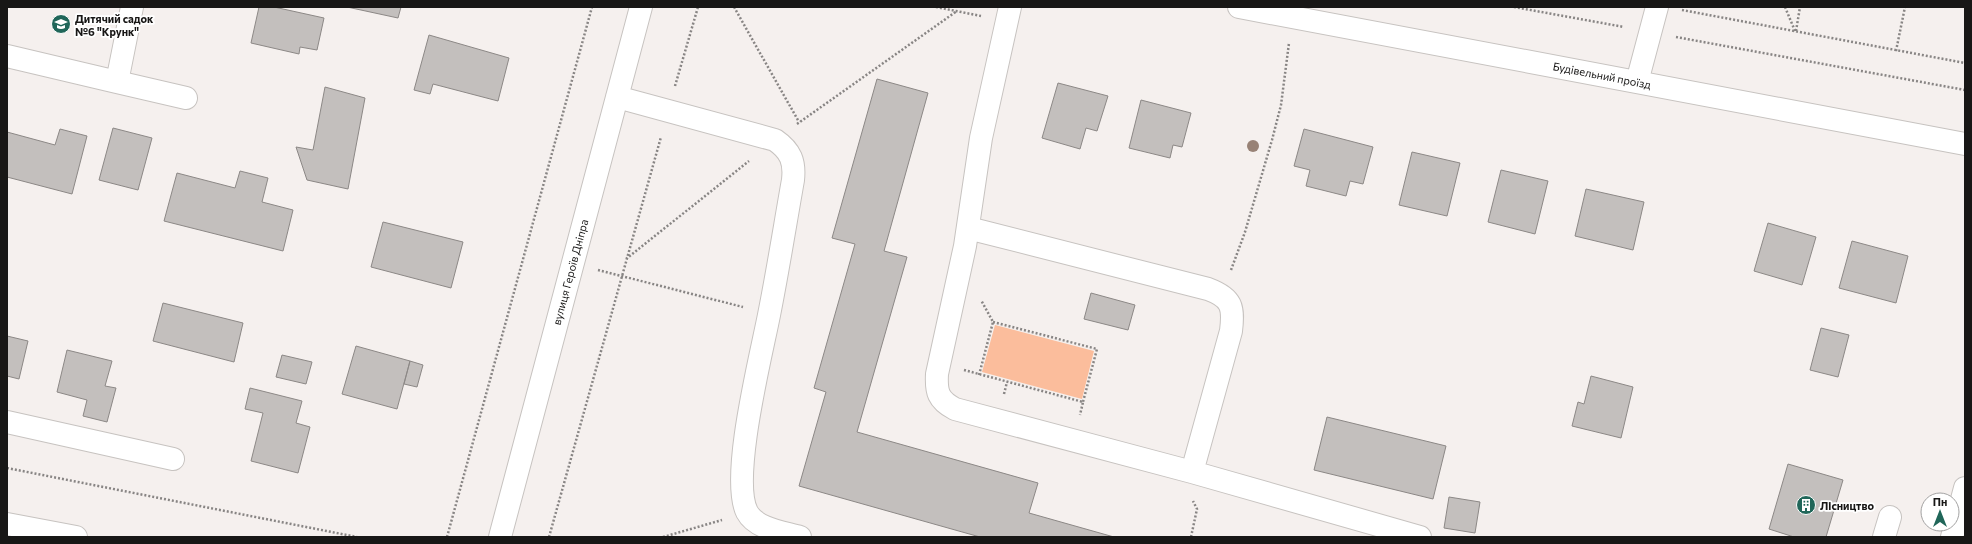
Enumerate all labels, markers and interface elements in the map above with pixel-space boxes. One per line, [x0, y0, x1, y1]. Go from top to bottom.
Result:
place label: Дитячий садок №6 "Крунк" [75, 12, 154, 38]
school or university icon: Дитячий садок №6 "Крунк" [50, 13, 72, 35]
street label: Будівельний проїзд [1552, 59, 1653, 91]
street label: вулиця Героїв Дніпра [550, 218, 590, 326]
north arrow [1920, 492, 1960, 532]
building icon: Лісництво [1795, 494, 1817, 516]
text: Пн [1933, 495, 1947, 508]
place label: Лісництво [1820, 499, 1874, 512]

